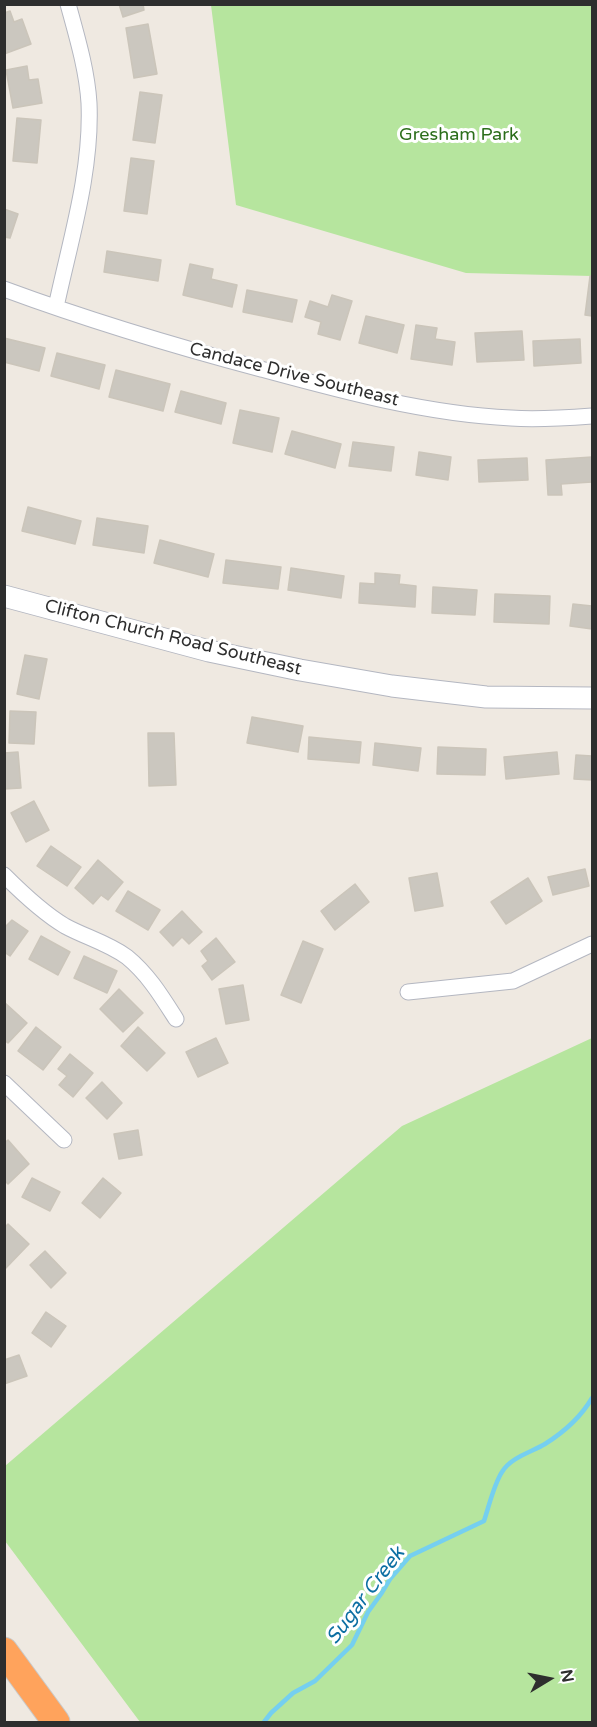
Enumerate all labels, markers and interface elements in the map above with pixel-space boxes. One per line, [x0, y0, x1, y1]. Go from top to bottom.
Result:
park label: Gresham Park [399, 124, 519, 146]
street label: Candace Drive Southeast [187, 339, 401, 411]
street label: Clifton Church Road Southeast [42, 596, 304, 680]
water label: Sugar Creek [322, 1543, 410, 1649]
north arrow [519, 1649, 579, 1709]
text: N [556, 1668, 578, 1684]

